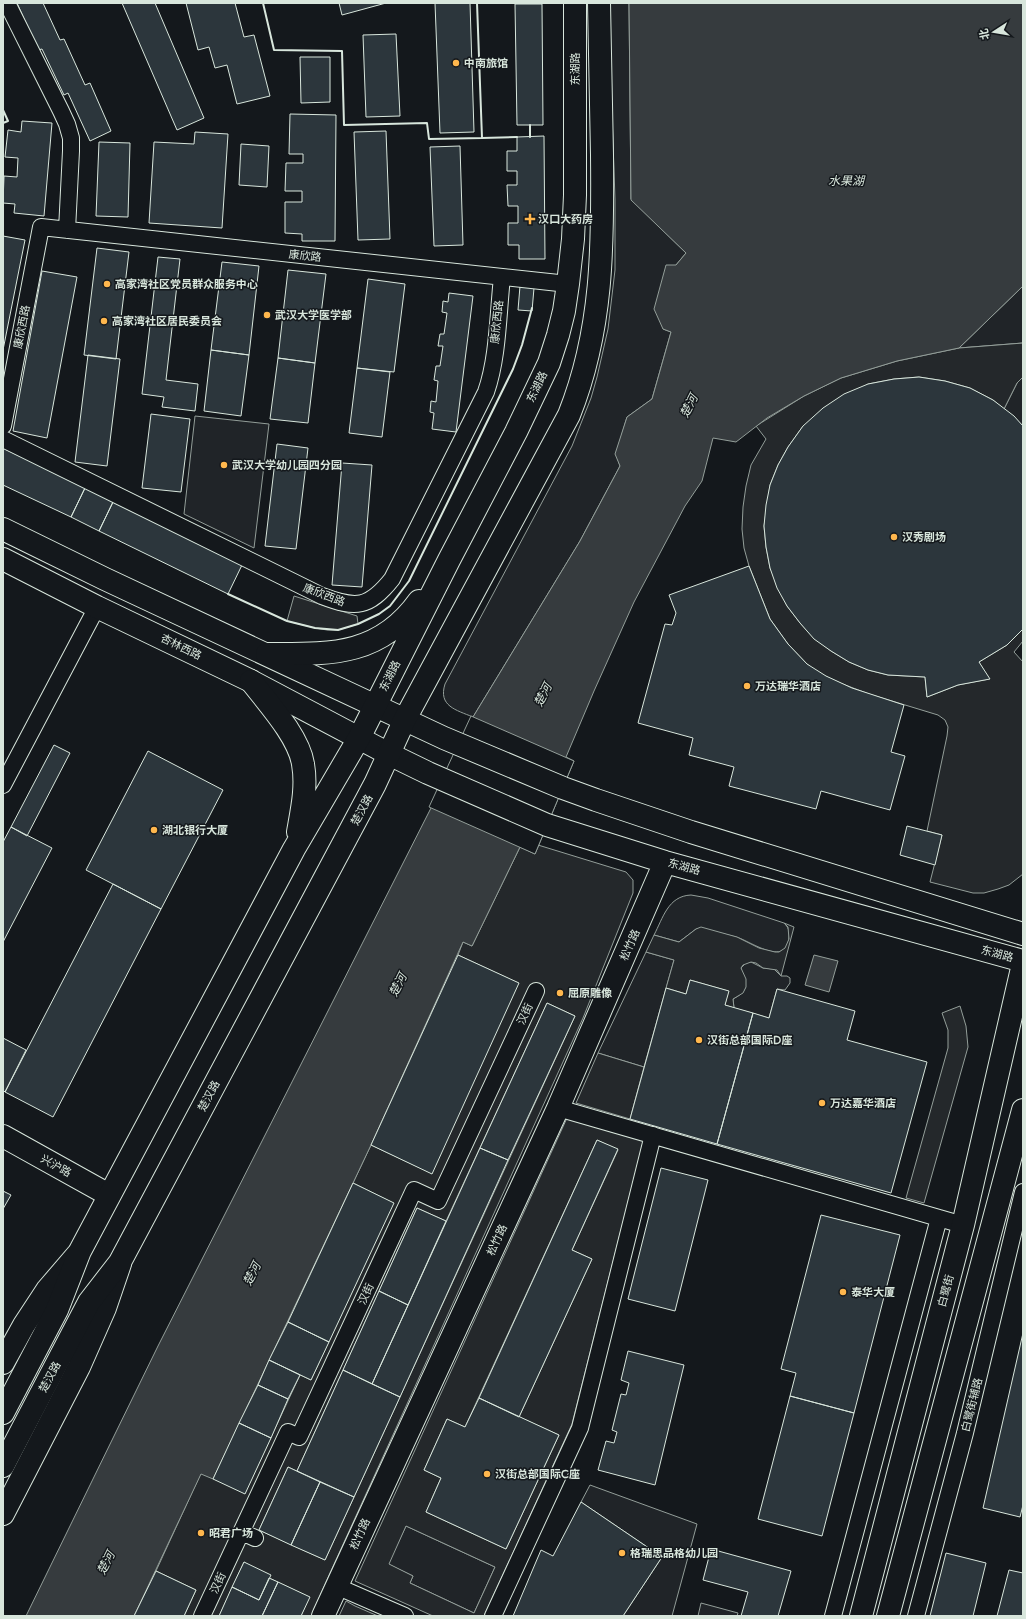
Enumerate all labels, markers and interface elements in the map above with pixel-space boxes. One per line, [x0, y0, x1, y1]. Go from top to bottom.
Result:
north arrow [974, 12, 1014, 52]
text: 北 [977, 27, 992, 41]
street label: 东湖路 [569, 53, 582, 86]
place label: 中南旅馆 [464, 57, 508, 70]
marker: 中南旅馆 [451, 58, 461, 68]
water label: 水果湖 [828, 174, 866, 188]
place label: 汉口大药房 [538, 213, 593, 226]
marker: 汉口大药房 [525, 214, 535, 224]
street label: 康欣路 [288, 248, 322, 264]
place label: 高家湾社区党员群众服务中心 [115, 278, 258, 291]
marker: 高家湾社区党员群众服务中心 [102, 279, 112, 289]
street label: 康欣西路 [488, 299, 506, 345]
street label: 康欣西路 [11, 304, 33, 350]
place label: 武汉大学医学部 [275, 309, 352, 322]
marker: 武汉大学医学部 [262, 310, 272, 320]
place label: 高家湾社区居民委员会 [112, 315, 222, 328]
marker: 高家湾社区居民委员会 [99, 316, 109, 326]
street label: 东湖路 [524, 369, 550, 405]
water label: 楚河 [677, 390, 702, 420]
place label: 武汉大学幼儿园四分园 [232, 459, 342, 472]
marker: 武汉大学幼儿园四分园 [219, 460, 229, 470]
place label: 汉秀剧场 [902, 531, 946, 544]
marker: 汉秀剧场 [889, 532, 899, 542]
street label: 康欣西路 [301, 581, 347, 609]
street label: 杏林西路 [158, 632, 204, 662]
street label: 东湖路 [377, 658, 403, 694]
water label: 楚河 [531, 679, 556, 709]
place label: 万达瑞华酒店 [755, 680, 821, 693]
marker: 万达瑞华酒店 [742, 681, 752, 691]
street label: 楚汉路 [349, 792, 375, 828]
place label: 湖北银行大厦 [162, 824, 228, 837]
marker: 湖北银行大厦 [149, 825, 159, 835]
street label: 东湖路 [666, 856, 702, 878]
street label: 松竹路 [617, 927, 643, 963]
street label: 东湖路 [979, 943, 1015, 965]
water label: 楚河 [386, 969, 411, 999]
place label: 屈原雕像 [568, 987, 612, 1000]
marker: 屈原雕像 [555, 988, 565, 998]
street label: 汉街 [514, 1001, 536, 1027]
place label: 汉街总部国际D座 [707, 1034, 792, 1047]
marker: 汉街总部国际D座 [694, 1035, 704, 1045]
street label: 楚汉路 [196, 1078, 222, 1114]
place label: 万达嘉华酒店 [830, 1097, 896, 1110]
marker: 万达嘉华酒店 [817, 1098, 827, 1108]
street label: 兴沪路 [38, 1152, 74, 1180]
street label: 松竹路 [484, 1222, 510, 1258]
water label: 楚河 [240, 1258, 265, 1288]
street label: 白鹭街 [935, 1273, 957, 1309]
street label: 汉街 [355, 1281, 377, 1307]
place label: 泰华大厦 [851, 1286, 895, 1299]
marker: 泰华大厦 [838, 1287, 848, 1297]
street label: 楚汉路 [37, 1359, 63, 1395]
street label: 白鹭街辅路 [959, 1377, 985, 1433]
place label: 汉街总部国际C座 [495, 1468, 580, 1481]
marker: 汉街总部国际C座 [482, 1469, 492, 1479]
street label: 松竹路 [347, 1516, 373, 1552]
place label: 昭君广场 [209, 1527, 253, 1540]
marker: 昭君广场 [196, 1528, 206, 1538]
water label: 楚河 [94, 1547, 119, 1577]
place label: 格瑞思品格幼儿园 [630, 1547, 718, 1560]
marker: 格瑞思品格幼儿园 [617, 1548, 627, 1558]
street label: 汉街 [207, 1570, 229, 1596]

